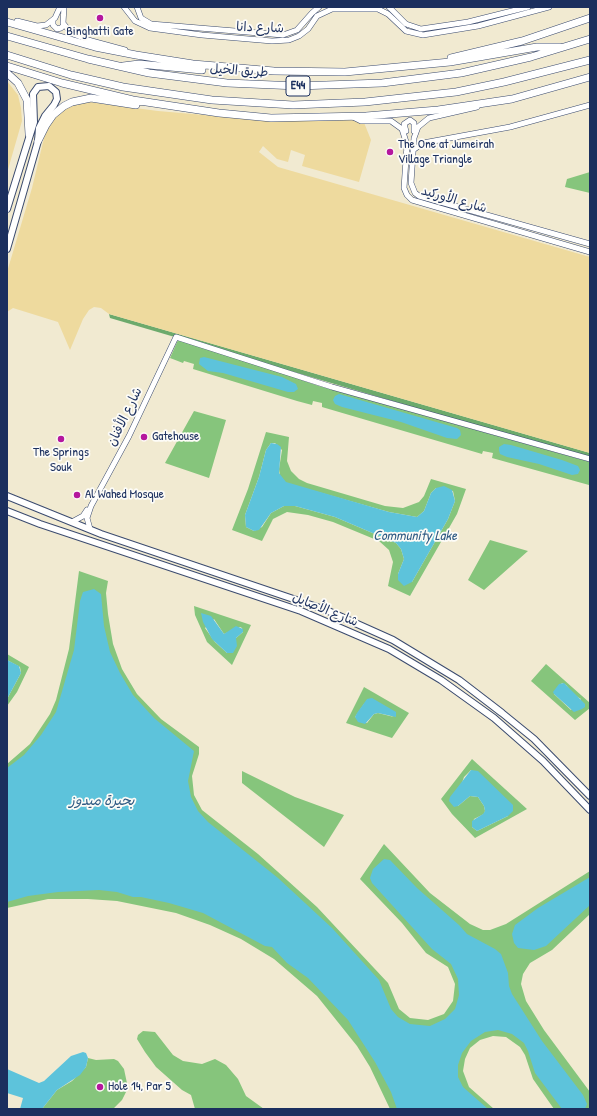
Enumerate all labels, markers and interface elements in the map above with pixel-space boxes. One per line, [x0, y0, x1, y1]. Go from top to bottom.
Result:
marker: Binghatti Gate [95, 13, 105, 23]
street label: شارع دانا [236, 19, 284, 37]
place label: Binghatti Gate [66, 24, 134, 40]
street label: طريق الخيل [209, 61, 269, 81]
road number: E44 [286, 76, 310, 96]
place label: The One at Jumeirah Village Triangle [398, 137, 494, 168]
marker: The One at Jumeirah Village Triangle [385, 147, 395, 157]
street label: شارع الأوركيد [419, 183, 489, 217]
street label: شارع الأفنان [104, 385, 146, 449]
place label: Gatehouse [152, 429, 199, 445]
marker: Gatehouse [139, 432, 149, 442]
marker: The Springs Souk [56, 434, 66, 444]
place label: The Springs Souk [33, 445, 89, 476]
place label: Al Wahed Mosque [85, 487, 164, 503]
marker: Al Wahed Mosque [72, 490, 82, 500]
water label: Community Lake [373, 528, 457, 544]
street label: شارع الأصايل [290, 590, 360, 630]
water label: بحيرة ميدوز [70, 793, 134, 809]
place label: Hole 14, Par 5 [108, 1079, 171, 1095]
marker: Hole 14, Par 5 [95, 1082, 105, 1092]

